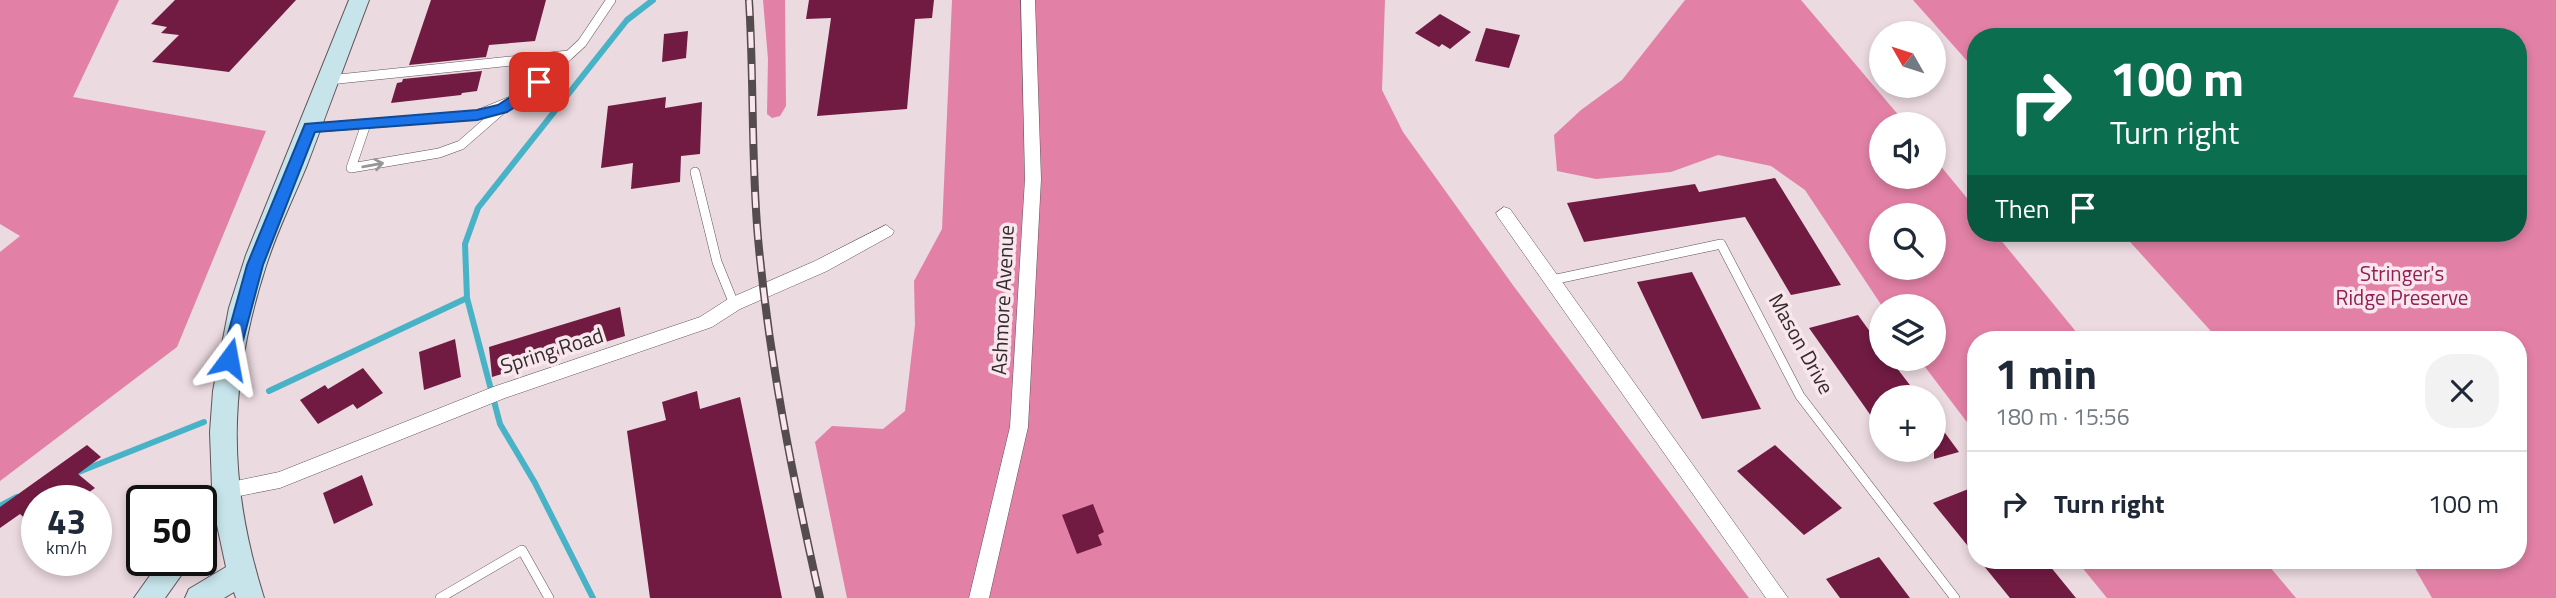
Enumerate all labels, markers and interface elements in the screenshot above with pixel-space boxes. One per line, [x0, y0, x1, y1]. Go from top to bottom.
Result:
north arrow [1869, 21, 1946, 98]
map controls [1869, 21, 1946, 462]
text: 100 m [2110, 40, 2244, 115]
pin [509, 52, 569, 112]
icon: right [1995, 56, 2086, 147]
icon: arrive [520, 63, 558, 101]
text: Turn right [2110, 108, 2239, 156]
button: sound [1869, 112, 1946, 189]
one-way arrow [361, 158, 384, 171]
text: Then [1995, 189, 2050, 228]
icon: arrive [2064, 189, 2102, 227]
button: search [1869, 203, 1946, 280]
street label: Ashmore Avenue [982, 224, 1022, 376]
park label: Stringer's Ridge Preserve [2336, 257, 2468, 313]
street label: Mason Drive [1761, 287, 1843, 400]
button: layers [1869, 294, 1946, 371]
street label: Spring Road [496, 318, 607, 382]
position arrow [192, 322, 266, 396]
text: 1 min [1995, 341, 2097, 405]
button: close [2425, 354, 2499, 428]
button: + [1869, 385, 1946, 462]
text: 180 m · 15:56 [1995, 399, 2130, 434]
text: Turn right [2054, 484, 2165, 523]
text: 100 m [2428, 484, 2499, 523]
speed limit sign: 50 [126, 485, 217, 576]
icon: right [1995, 485, 2033, 523]
text: 43 [47, 494, 86, 548]
text: km/h [46, 534, 87, 561]

